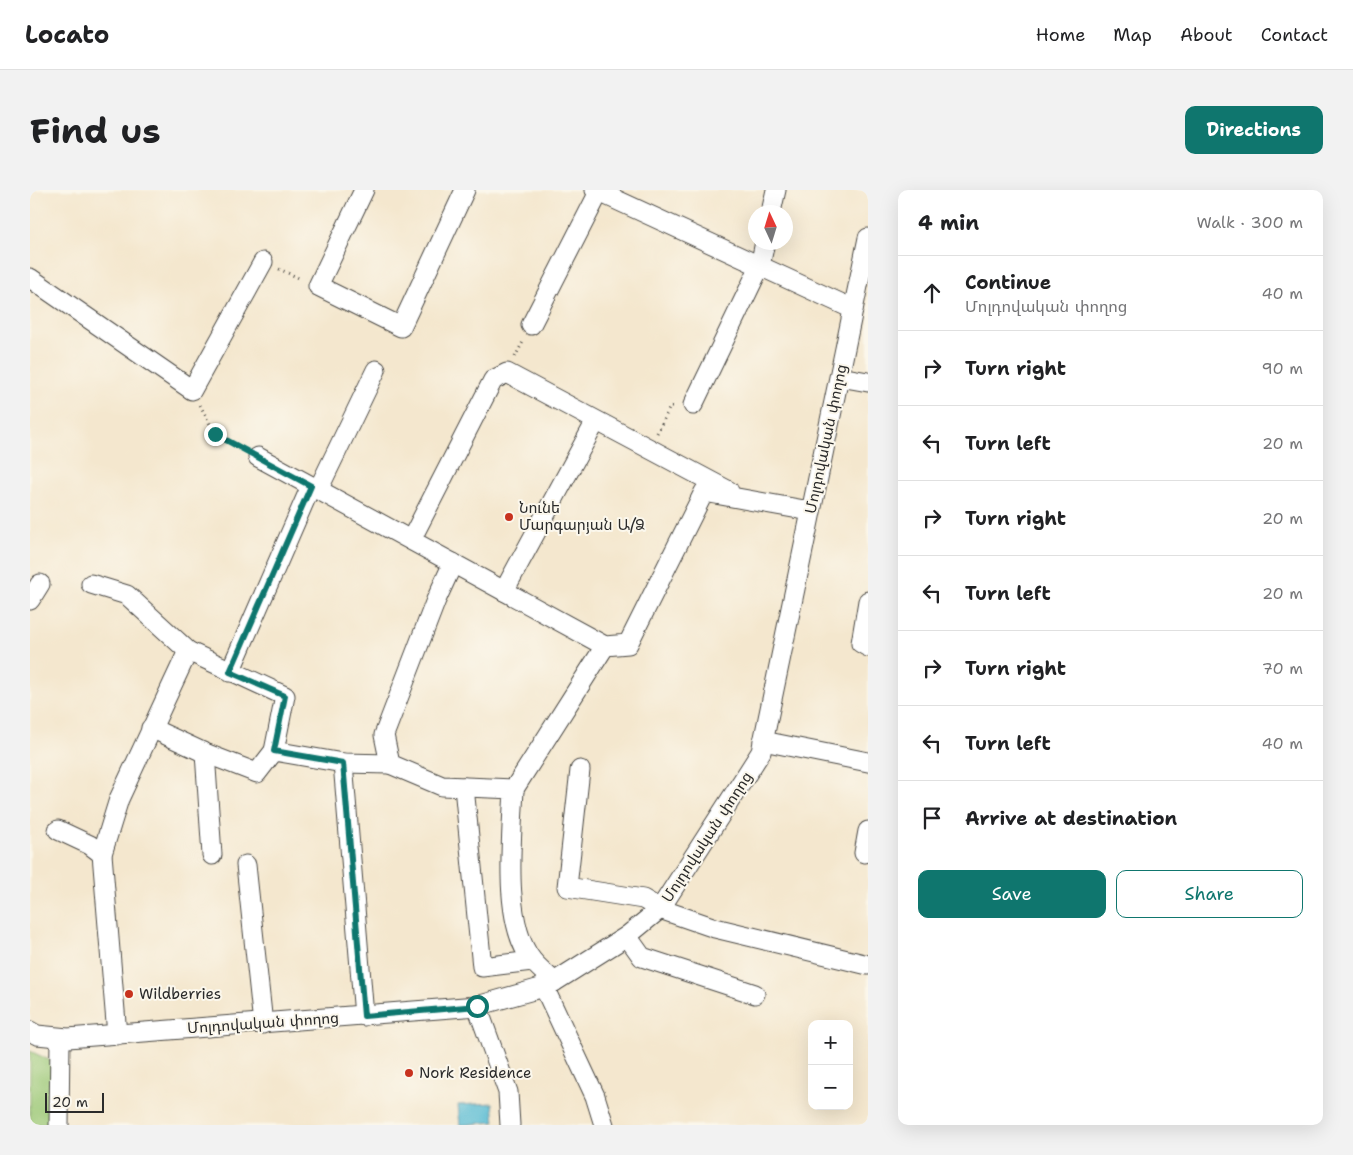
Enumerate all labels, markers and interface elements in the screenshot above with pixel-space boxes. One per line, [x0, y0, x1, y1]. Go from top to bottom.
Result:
text: Locato [25, 19, 109, 51]
text: Home [1036, 23, 1085, 47]
text: Map [1113, 23, 1152, 47]
text: About [1180, 23, 1233, 47]
text: Contact [1261, 23, 1328, 47]
button: Directions [1185, 106, 1323, 154]
text: Find us [30, 107, 161, 154]
north arrow [748, 205, 793, 250]
text: 4 min [918, 209, 979, 237]
text: Walk · 300 m [1196, 212, 1303, 233]
text: Continue [965, 270, 1051, 295]
icon: ahead [918, 279, 946, 307]
text: 40 m [1261, 283, 1303, 304]
text: Մոլդովական փողոց [965, 296, 1127, 317]
icon: right [918, 354, 946, 382]
text: Turn right [965, 356, 1066, 381]
text: 90 m [1262, 358, 1303, 379]
street label: Մոլդովական փողոց [800, 362, 852, 516]
route end [204, 423, 227, 446]
icon: left [918, 429, 946, 457]
text: Turn left [965, 431, 1051, 456]
text: 20 m [1262, 433, 1303, 454]
place label: Նունե Մարգարյան Ա/Ձ [519, 498, 645, 535]
icon: right [918, 504, 946, 532]
text: Turn right [965, 506, 1066, 531]
text: 20 m [1262, 508, 1303, 529]
marker: Նունե Մարգարյան Ա/Ձ [503, 511, 515, 523]
icon: left [918, 579, 946, 607]
text: Turn left [965, 581, 1051, 606]
text: 20 m [1262, 583, 1303, 604]
icon: right [918, 654, 946, 682]
text: Turn right [965, 656, 1066, 681]
text: 70 m [1262, 658, 1303, 679]
icon: left [918, 729, 946, 757]
text: Turn left [965, 731, 1051, 756]
text: 40 m [1261, 733, 1303, 754]
street label: Մոլդովական փողոց [657, 768, 757, 906]
icon: arrive [918, 804, 946, 832]
text: Arrive at destination [965, 806, 1177, 831]
button: Save [918, 870, 1106, 918]
button: Share [1116, 870, 1303, 918]
place label: Wildberries [139, 984, 221, 1004]
marker: Wildberries [123, 988, 135, 1000]
route start [466, 995, 489, 1018]
street label: Մոլդովական փողոց [186, 1008, 340, 1038]
map controls [808, 1020, 853, 1110]
button: + [808, 1020, 853, 1065]
place label: Nork Residence [419, 1063, 531, 1083]
button: − [808, 1065, 853, 1110]
marker: Nork Residence [403, 1067, 415, 1079]
scale bar [45, 1090, 104, 1113]
text: 20 m [52, 1093, 88, 1111]

